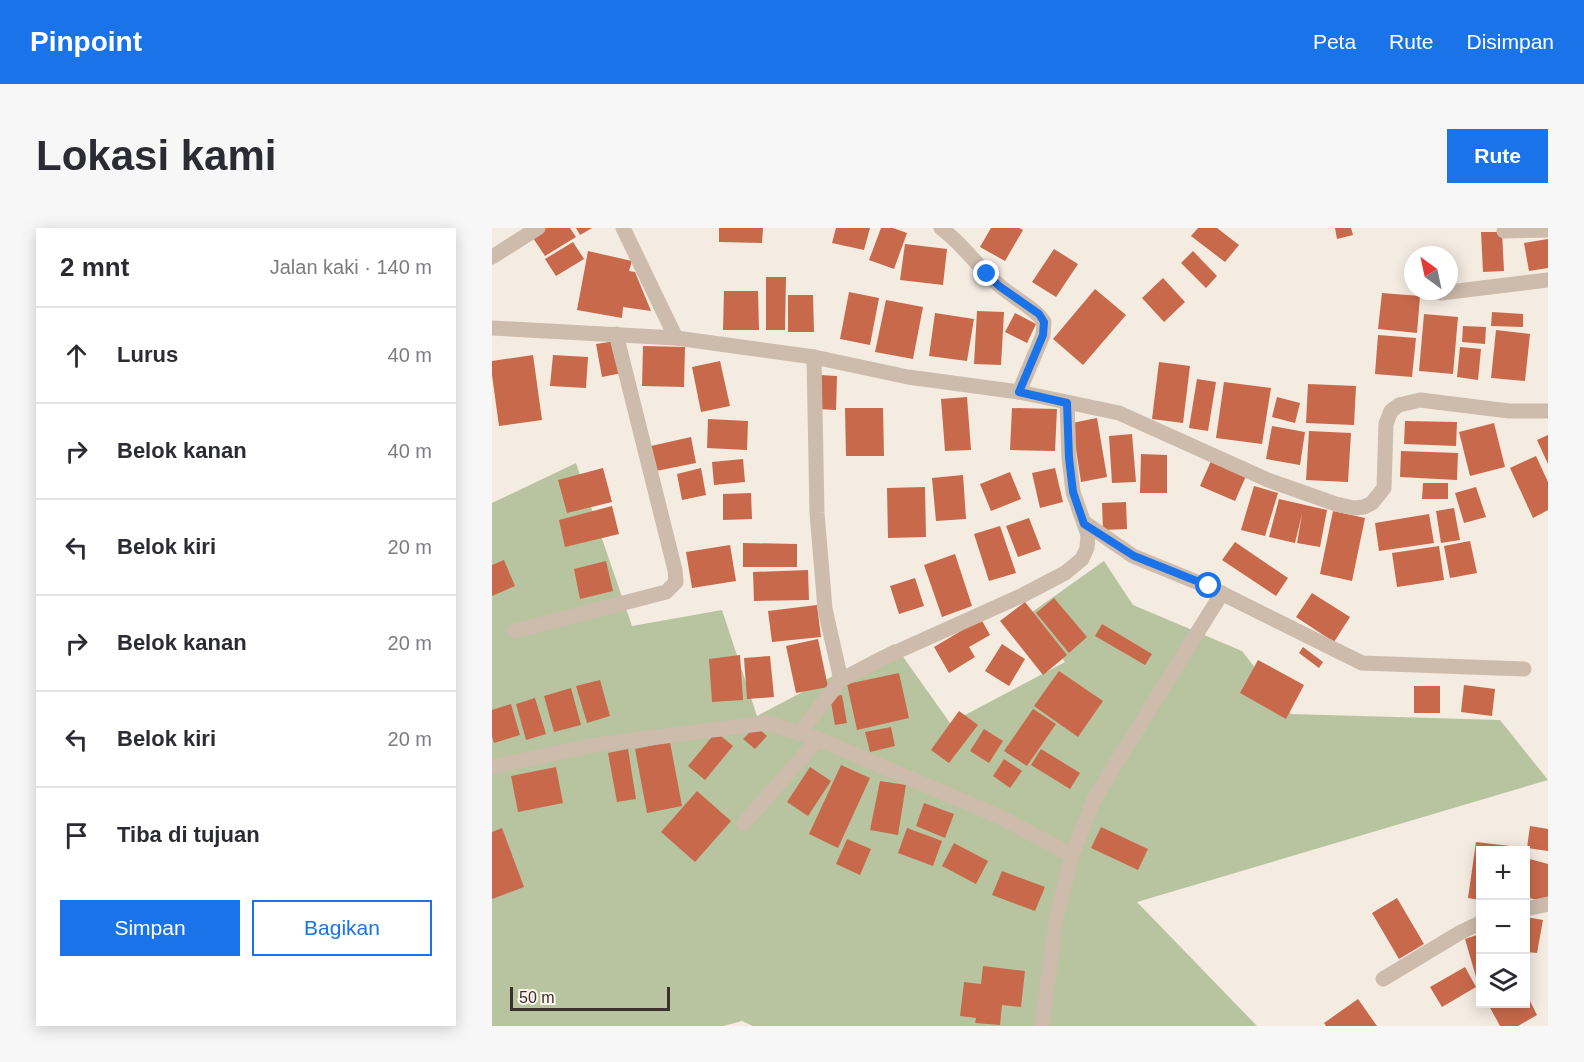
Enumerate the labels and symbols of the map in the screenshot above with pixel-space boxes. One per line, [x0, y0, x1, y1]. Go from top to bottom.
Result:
north arrow [1404, 246, 1458, 300]
route end [973, 260, 999, 286]
route start [1195, 572, 1221, 598]
scale bar [510, 984, 670, 1012]

